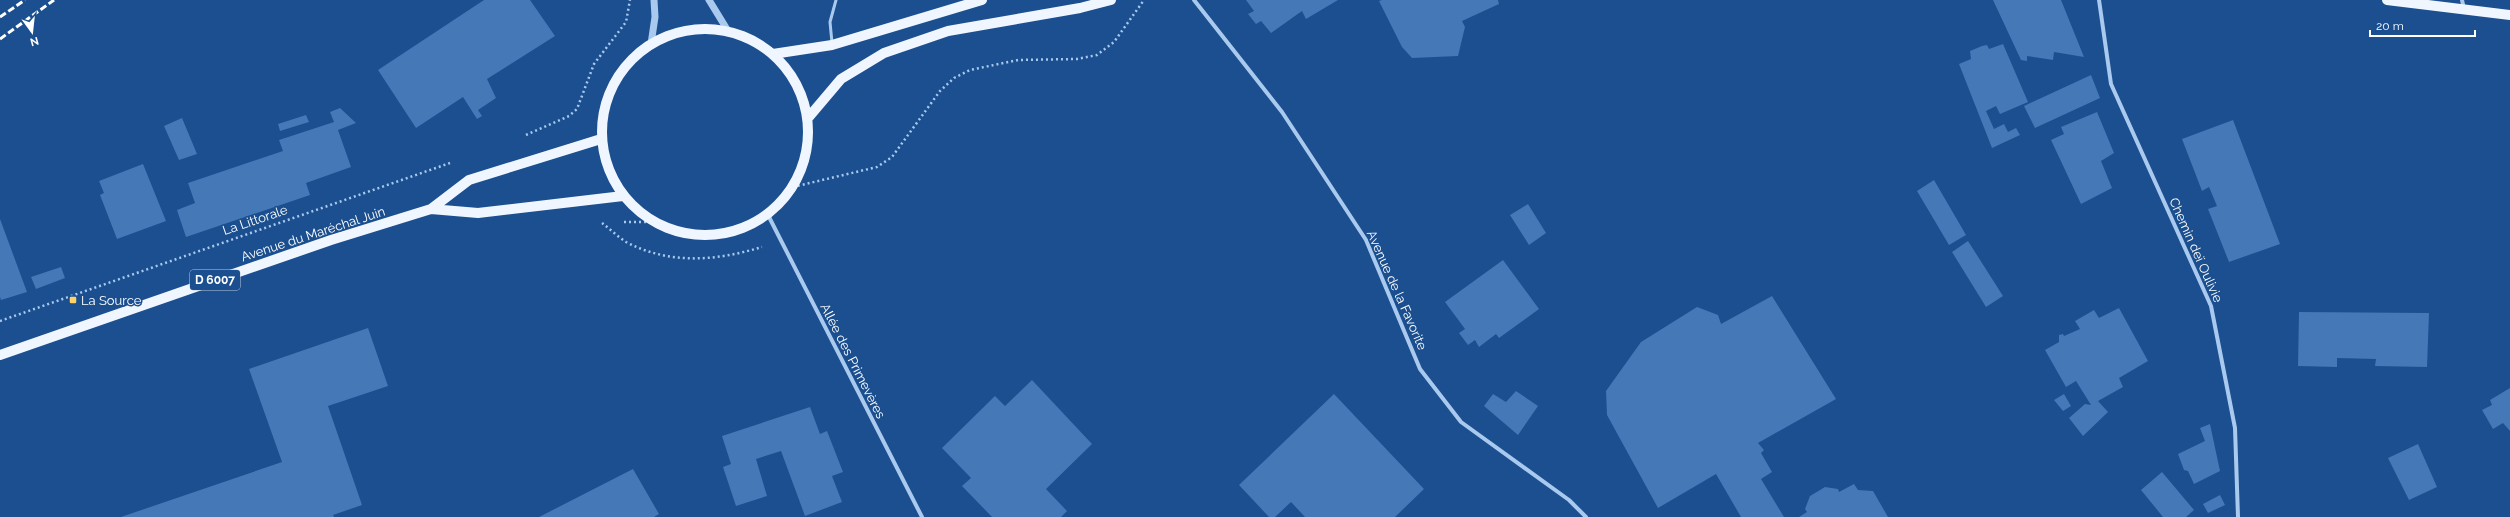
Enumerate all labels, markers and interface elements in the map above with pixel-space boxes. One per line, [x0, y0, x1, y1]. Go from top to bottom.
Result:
north arrow [12, 12, 52, 52]
scale bar [2370, 12, 2475, 38]
text: 20 m [2376, 19, 2404, 33]
text: N [29, 34, 40, 49]
street label: Chemin deï Oulivie [2166, 195, 2226, 305]
street label: La Littorale [221, 202, 290, 238]
street label: Avenue du Maréchal Juin [239, 204, 387, 264]
street label: Avenue de la Favorite [1364, 228, 1430, 352]
road number: D 6007 [190, 270, 240, 290]
place label: La Source [81, 293, 142, 308]
marker: La Source [68, 295, 78, 305]
street label: Allée des Primevères [817, 301, 889, 421]

